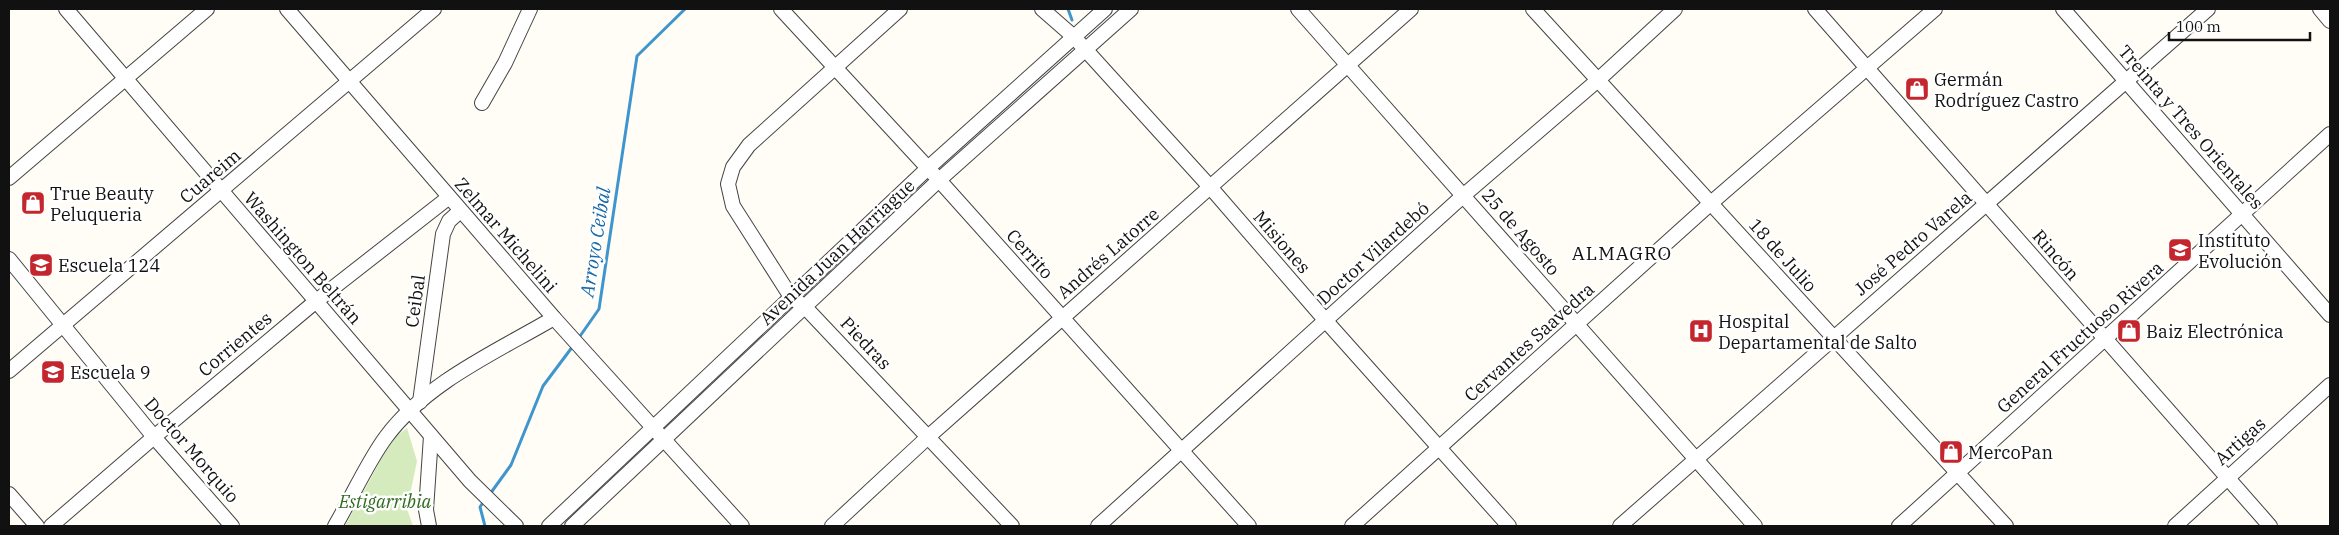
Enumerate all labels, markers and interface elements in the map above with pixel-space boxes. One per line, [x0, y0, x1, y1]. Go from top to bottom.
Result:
scale bar [2169, 10, 2310, 42]
text: 100 m [2176, 17, 2221, 36]
street label: Treinta y Tres Orientales [2113, 40, 2269, 214]
place label: Germán Rodríguez Castro [1934, 68, 2079, 112]
shop icon: Germán Rodríguez Castro [1904, 76, 1930, 102]
street label: Cuareim [175, 144, 245, 208]
street label: Zelmar Michelini [450, 173, 563, 298]
street label: Avenida Juan Harriague [755, 174, 919, 330]
place label: True Beauty Peluqueria [50, 182, 154, 226]
street label: 25 de Agosto [1477, 184, 1565, 280]
water label: Arroyo Ceibal [574, 185, 616, 300]
street label: José Pedro Varela [1850, 186, 1977, 300]
street label: Washington Beltrán [239, 187, 367, 329]
shop icon: True Beauty Peluqueria [20, 190, 46, 216]
street label: Doctor Vilardebó [1312, 197, 1434, 309]
street label: Andrés Latorre [1052, 202, 1164, 304]
street label: Misiones [1248, 206, 1316, 278]
street label: 18 de Julio [1744, 213, 1822, 297]
street label: Cerrito [1002, 224, 1058, 284]
street label: Rincón [2028, 225, 2084, 285]
place label: Instituto Evolución [2198, 229, 2282, 273]
school or university icon: Instituto Evolución [2167, 237, 2193, 263]
district label: ALMAGRO [1572, 241, 1672, 265]
school or university icon: Escuela 124 [28, 252, 54, 278]
place label: Escuela 124 [58, 254, 160, 277]
street label: General Fructuoso Rivera [1992, 256, 2168, 418]
street label: Ceibal [400, 273, 430, 329]
street label: Cervantes Saavedra [1459, 277, 1599, 407]
street label: Corrientes [193, 307, 277, 381]
place label: Hospital Departamental de Salto [1718, 310, 1917, 354]
street label: Piedras [836, 312, 896, 374]
hospital icon: Hospital Departamental de Salto [1688, 318, 1714, 344]
shop icon: Baiz Electrónica [2116, 318, 2142, 344]
place label: Baiz Electrónica [2146, 320, 2284, 343]
school or university icon: Escuela 9 [40, 359, 66, 385]
place label: Escuela 9 [70, 361, 151, 384]
street label: Doctor Morquio [140, 392, 244, 508]
street label: Artigas [2210, 412, 2270, 470]
shop icon: MercoPan [1938, 439, 1964, 465]
place label: MercoPan [1968, 441, 2053, 464]
park label: Estigarribia [338, 490, 432, 513]

